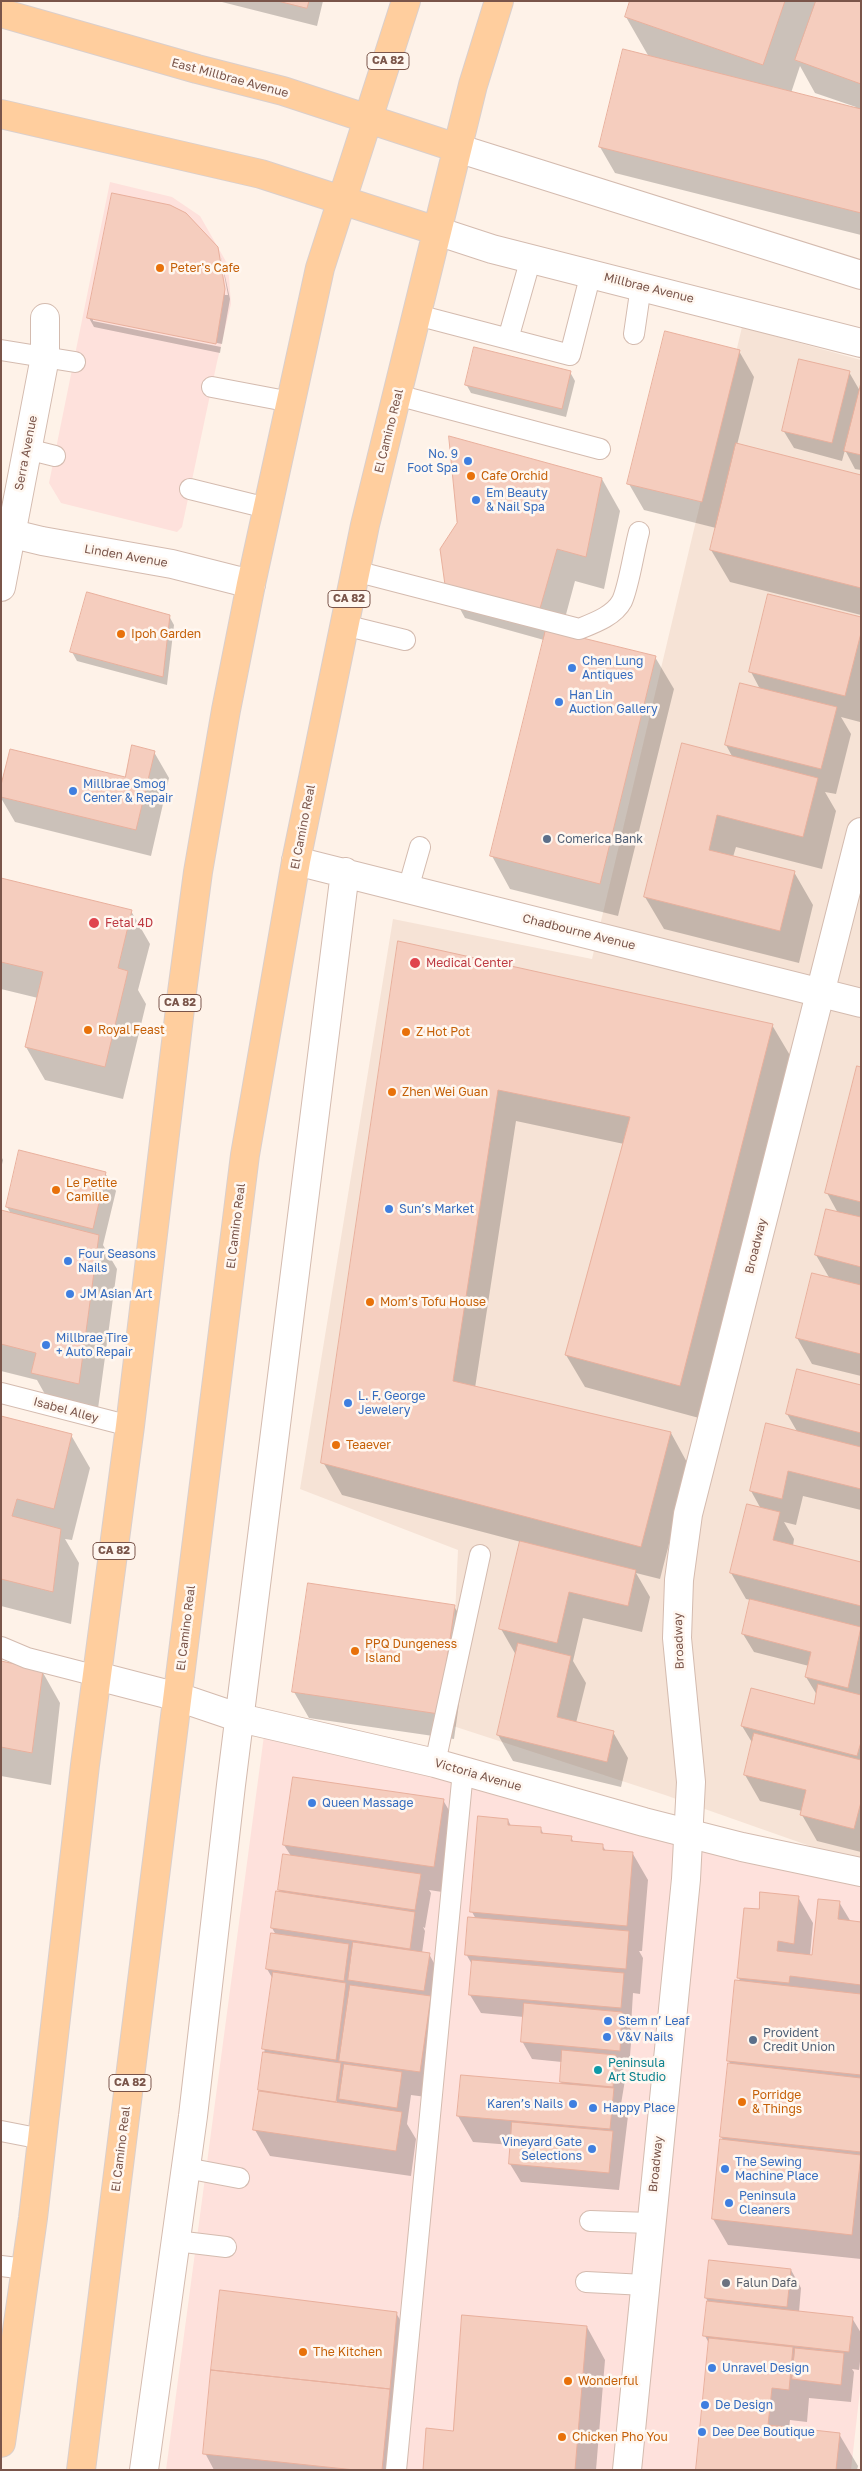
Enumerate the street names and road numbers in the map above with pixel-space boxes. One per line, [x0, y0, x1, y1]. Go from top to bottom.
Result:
road number: CA 82 [367, 52, 409, 70]
street label: East Millbrae Avenue [170, 55, 290, 101]
street label: Millbrae Avenue [603, 270, 695, 306]
street label: El Camino Real [372, 387, 406, 475]
street label: Serra Avenue [12, 414, 40, 492]
street label: Linden Avenue [83, 542, 169, 570]
road number: CA 82 [328, 590, 370, 608]
street label: El Camino Real [288, 783, 318, 871]
street label: Chadbourne Avenue [521, 911, 637, 953]
road number: CA 82 [159, 994, 201, 1011]
street label: El Camino Real [224, 1182, 248, 1270]
street label: Broadway [742, 1217, 770, 1275]
street label: Isabel Alley [32, 1394, 100, 1426]
road number: CA 82 [93, 1542, 135, 1560]
street label: El Camino Real [174, 1584, 198, 1672]
street label: Broadway [671, 1612, 687, 1670]
street label: Victoria Avenue [433, 1756, 523, 1794]
road number: CA 82 [109, 2074, 151, 2092]
street label: El Camino Real [109, 2105, 133, 2193]
street label: Broadway [646, 2135, 666, 2193]

